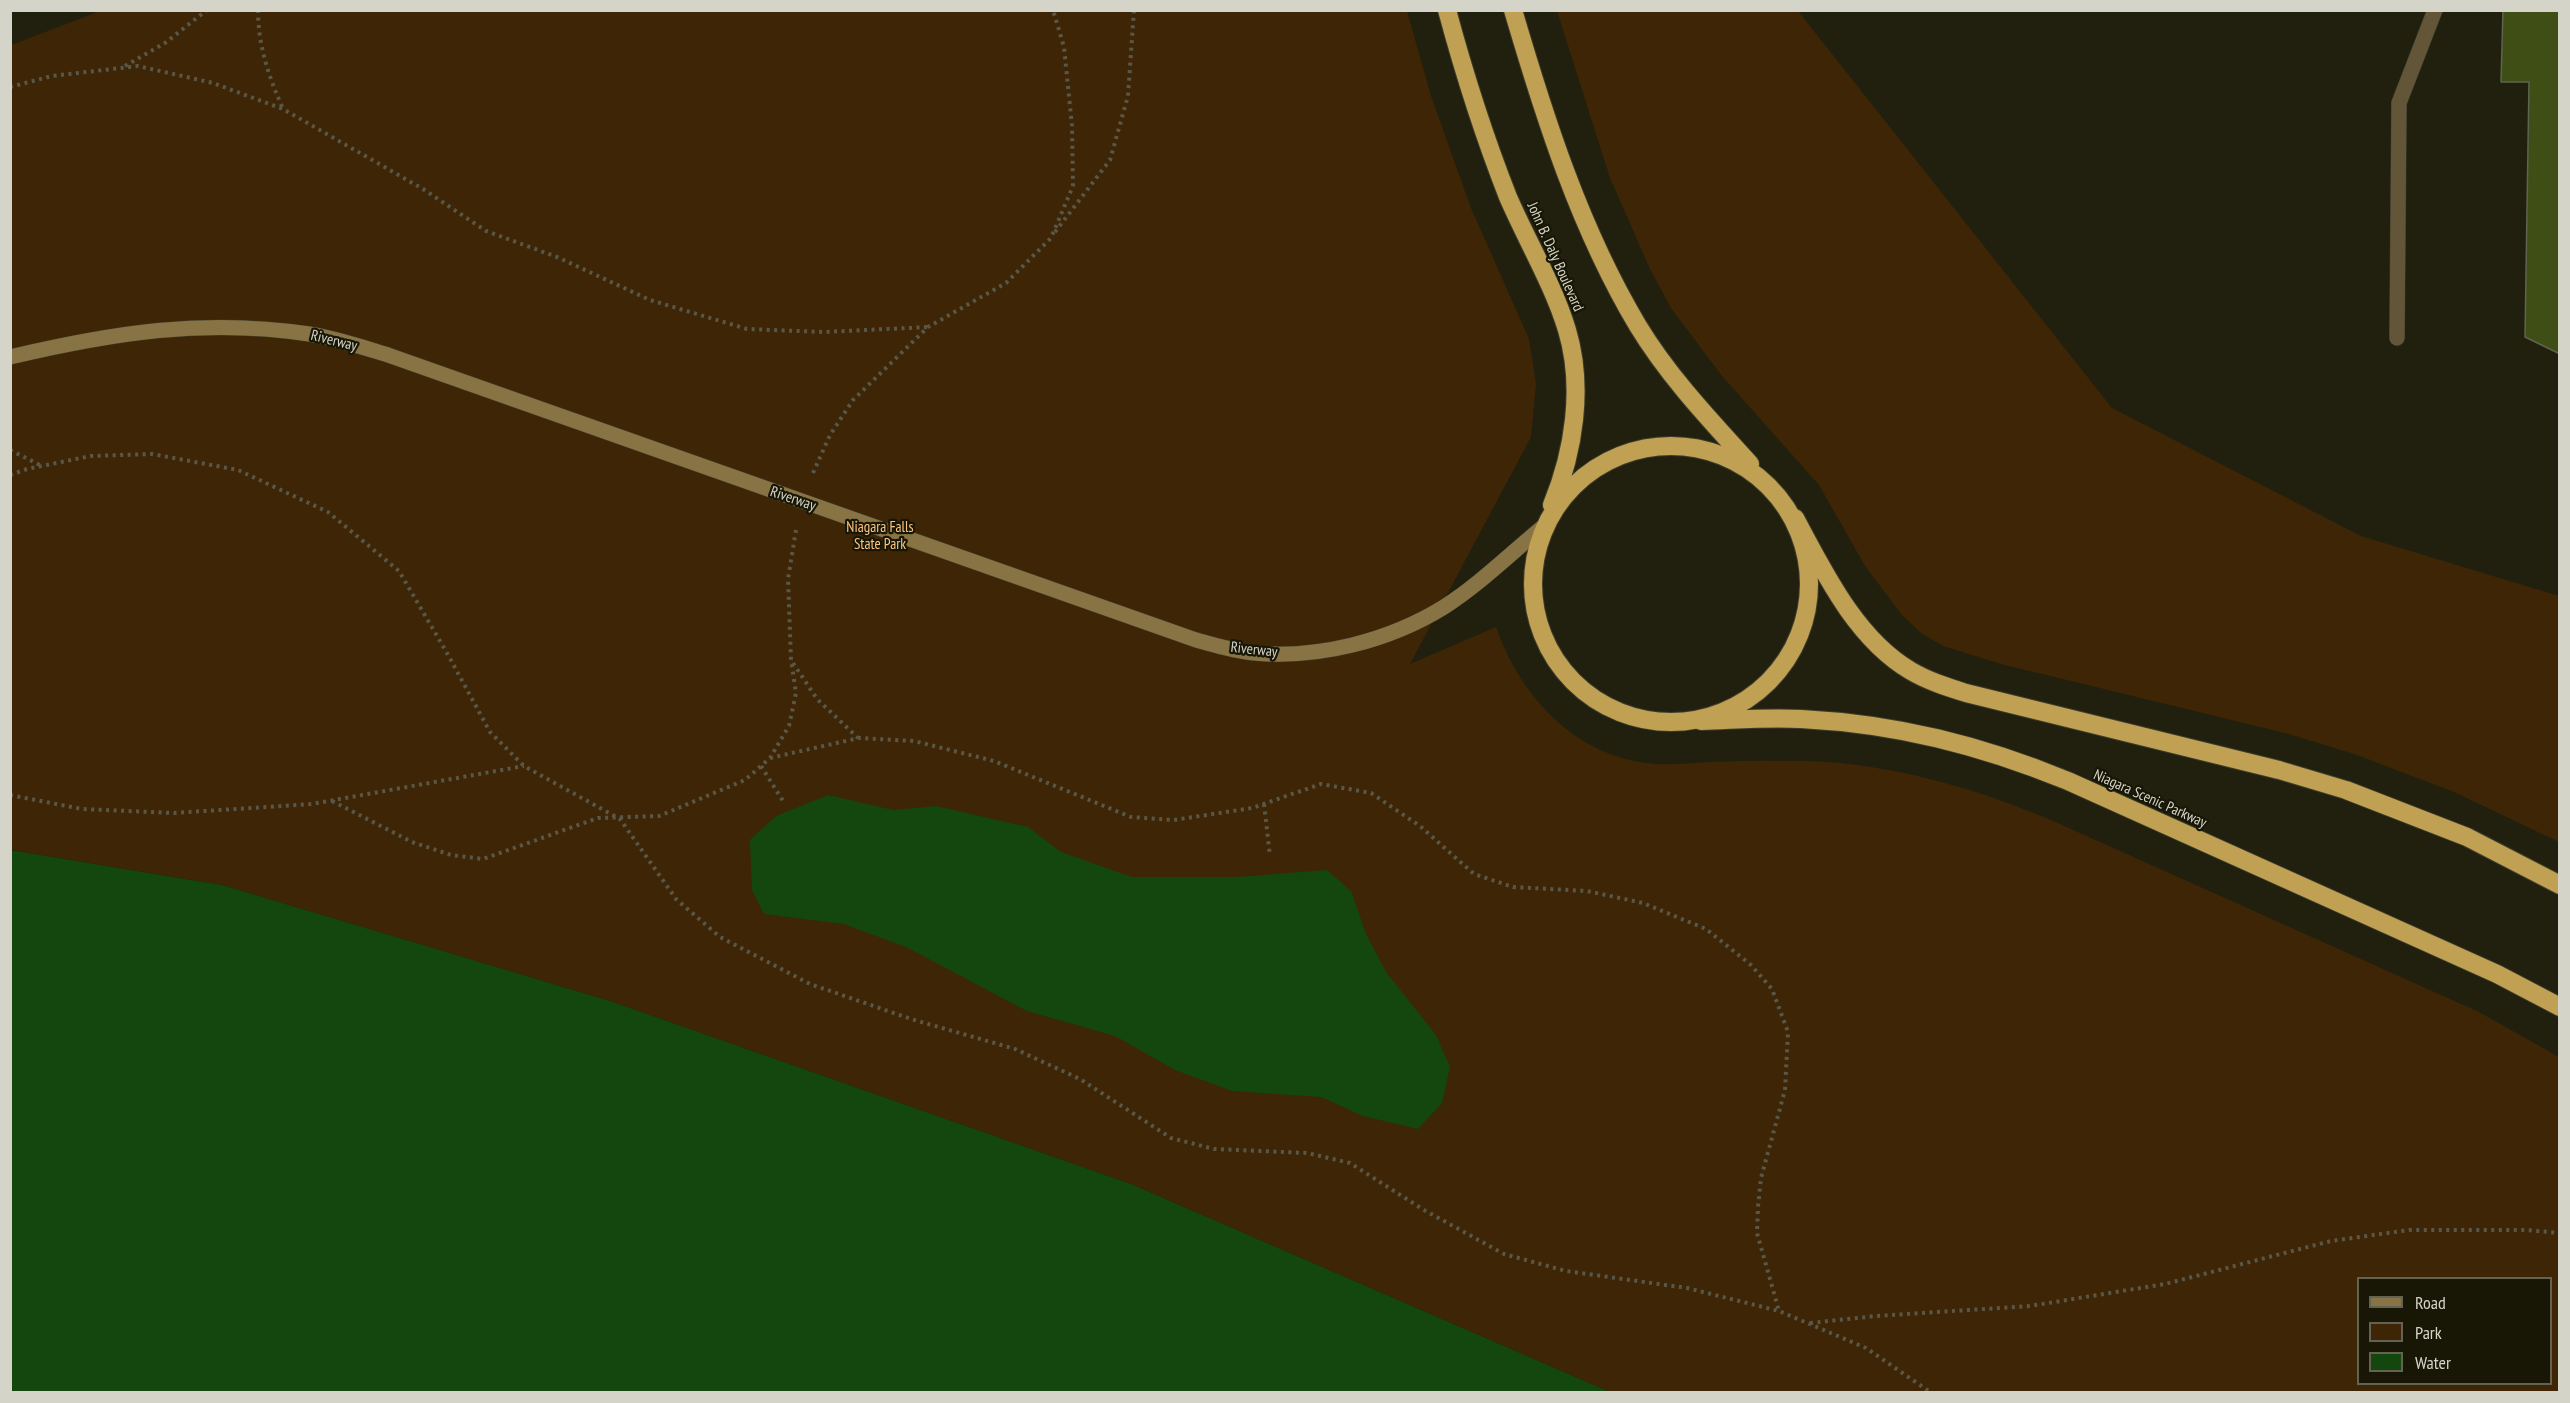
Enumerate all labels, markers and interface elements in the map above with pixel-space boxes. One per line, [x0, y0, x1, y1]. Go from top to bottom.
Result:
street label: John B. Daly Boulevard [1523, 200, 1587, 314]
street label: Riverway [309, 327, 359, 355]
street label: Riverway [768, 483, 818, 515]
park label: Niagara Falls State Park [846, 519, 914, 554]
street label: Riverway [1230, 639, 1278, 661]
street label: Niagara Scenic Parkway [2091, 766, 2209, 832]
legend [2357, 1277, 2552, 1385]
text: Road [2415, 1291, 2446, 1314]
text: Park [2415, 1321, 2442, 1344]
text: Water [2415, 1351, 2451, 1374]

